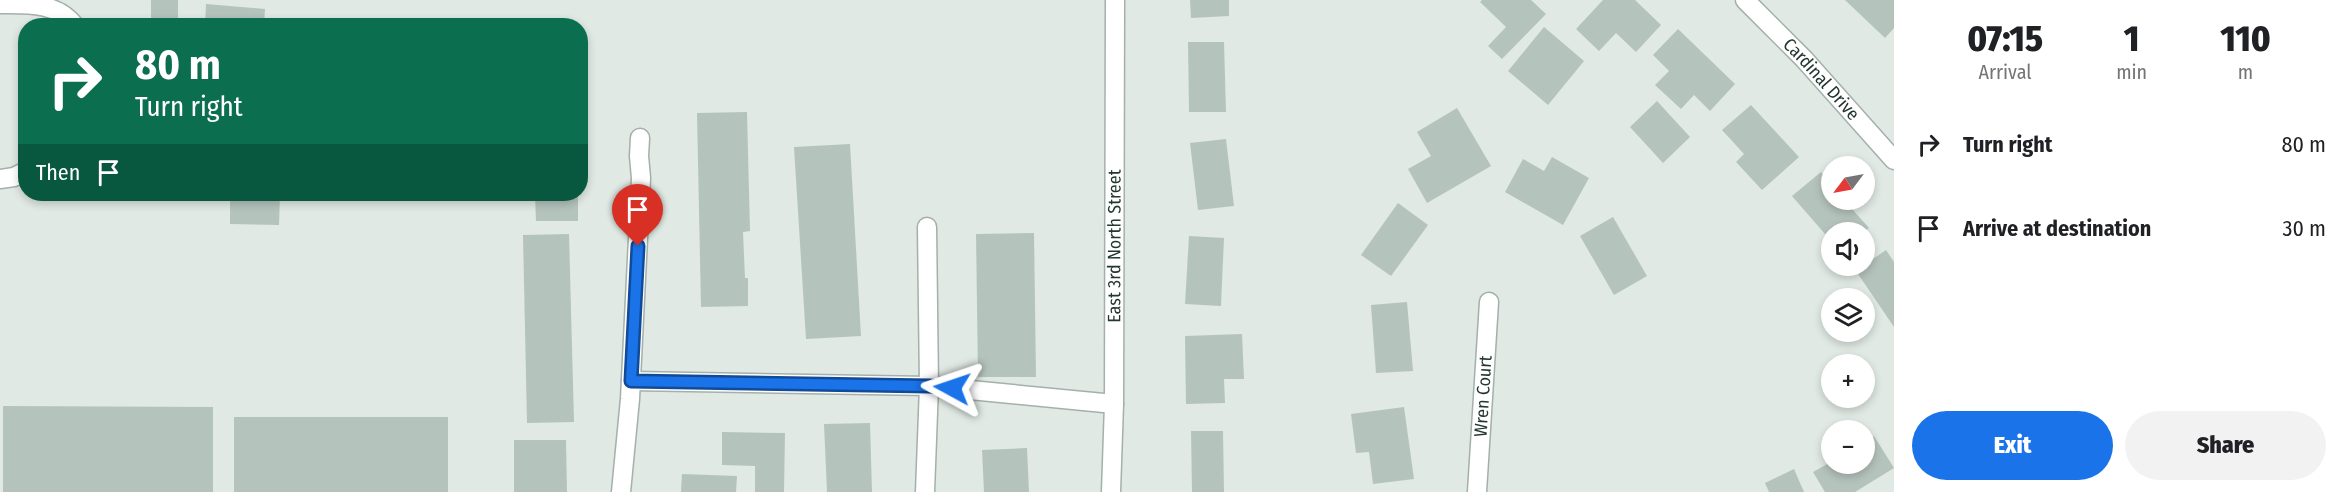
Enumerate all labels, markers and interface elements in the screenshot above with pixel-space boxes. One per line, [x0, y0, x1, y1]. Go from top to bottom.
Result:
text: 07:15 [1967, 17, 2043, 61]
text: 1 [2124, 17, 2139, 61]
text: 110 [2220, 17, 2271, 61]
street label: Cardinal Drive [1779, 34, 1864, 125]
text: 80 m [135, 40, 221, 90]
icon: right [36, 42, 114, 120]
text: Arrival [1979, 60, 2032, 84]
text: min [2116, 60, 2147, 84]
text: m [2238, 60, 2253, 84]
text: Turn right [135, 91, 243, 123]
icon: right [1912, 128, 1945, 161]
text: Turn right [1963, 131, 2052, 158]
text: 80 m [2281, 131, 2326, 158]
icon: arrive [92, 156, 125, 189]
north arrow [1821, 156, 1875, 210]
map controls [1821, 156, 1875, 474]
text: Then [36, 159, 80, 186]
street label: East 3rd North Street [1103, 169, 1126, 323]
pin [612, 184, 663, 246]
icon: arrive [621, 193, 654, 226]
icon: arrive [1912, 212, 1945, 245]
text: Arrive at destination [1963, 215, 2151, 242]
text: 30 m [2283, 215, 2326, 242]
button: sound [1821, 222, 1875, 276]
button: layers [1821, 288, 1875, 342]
button: + [1821, 354, 1875, 408]
street label: Wren Court [1469, 355, 1497, 438]
position arrow [920, 356, 984, 420]
button: Exit [1912, 411, 2113, 480]
button: Share [2125, 411, 2326, 480]
button: − [1821, 420, 1875, 474]

